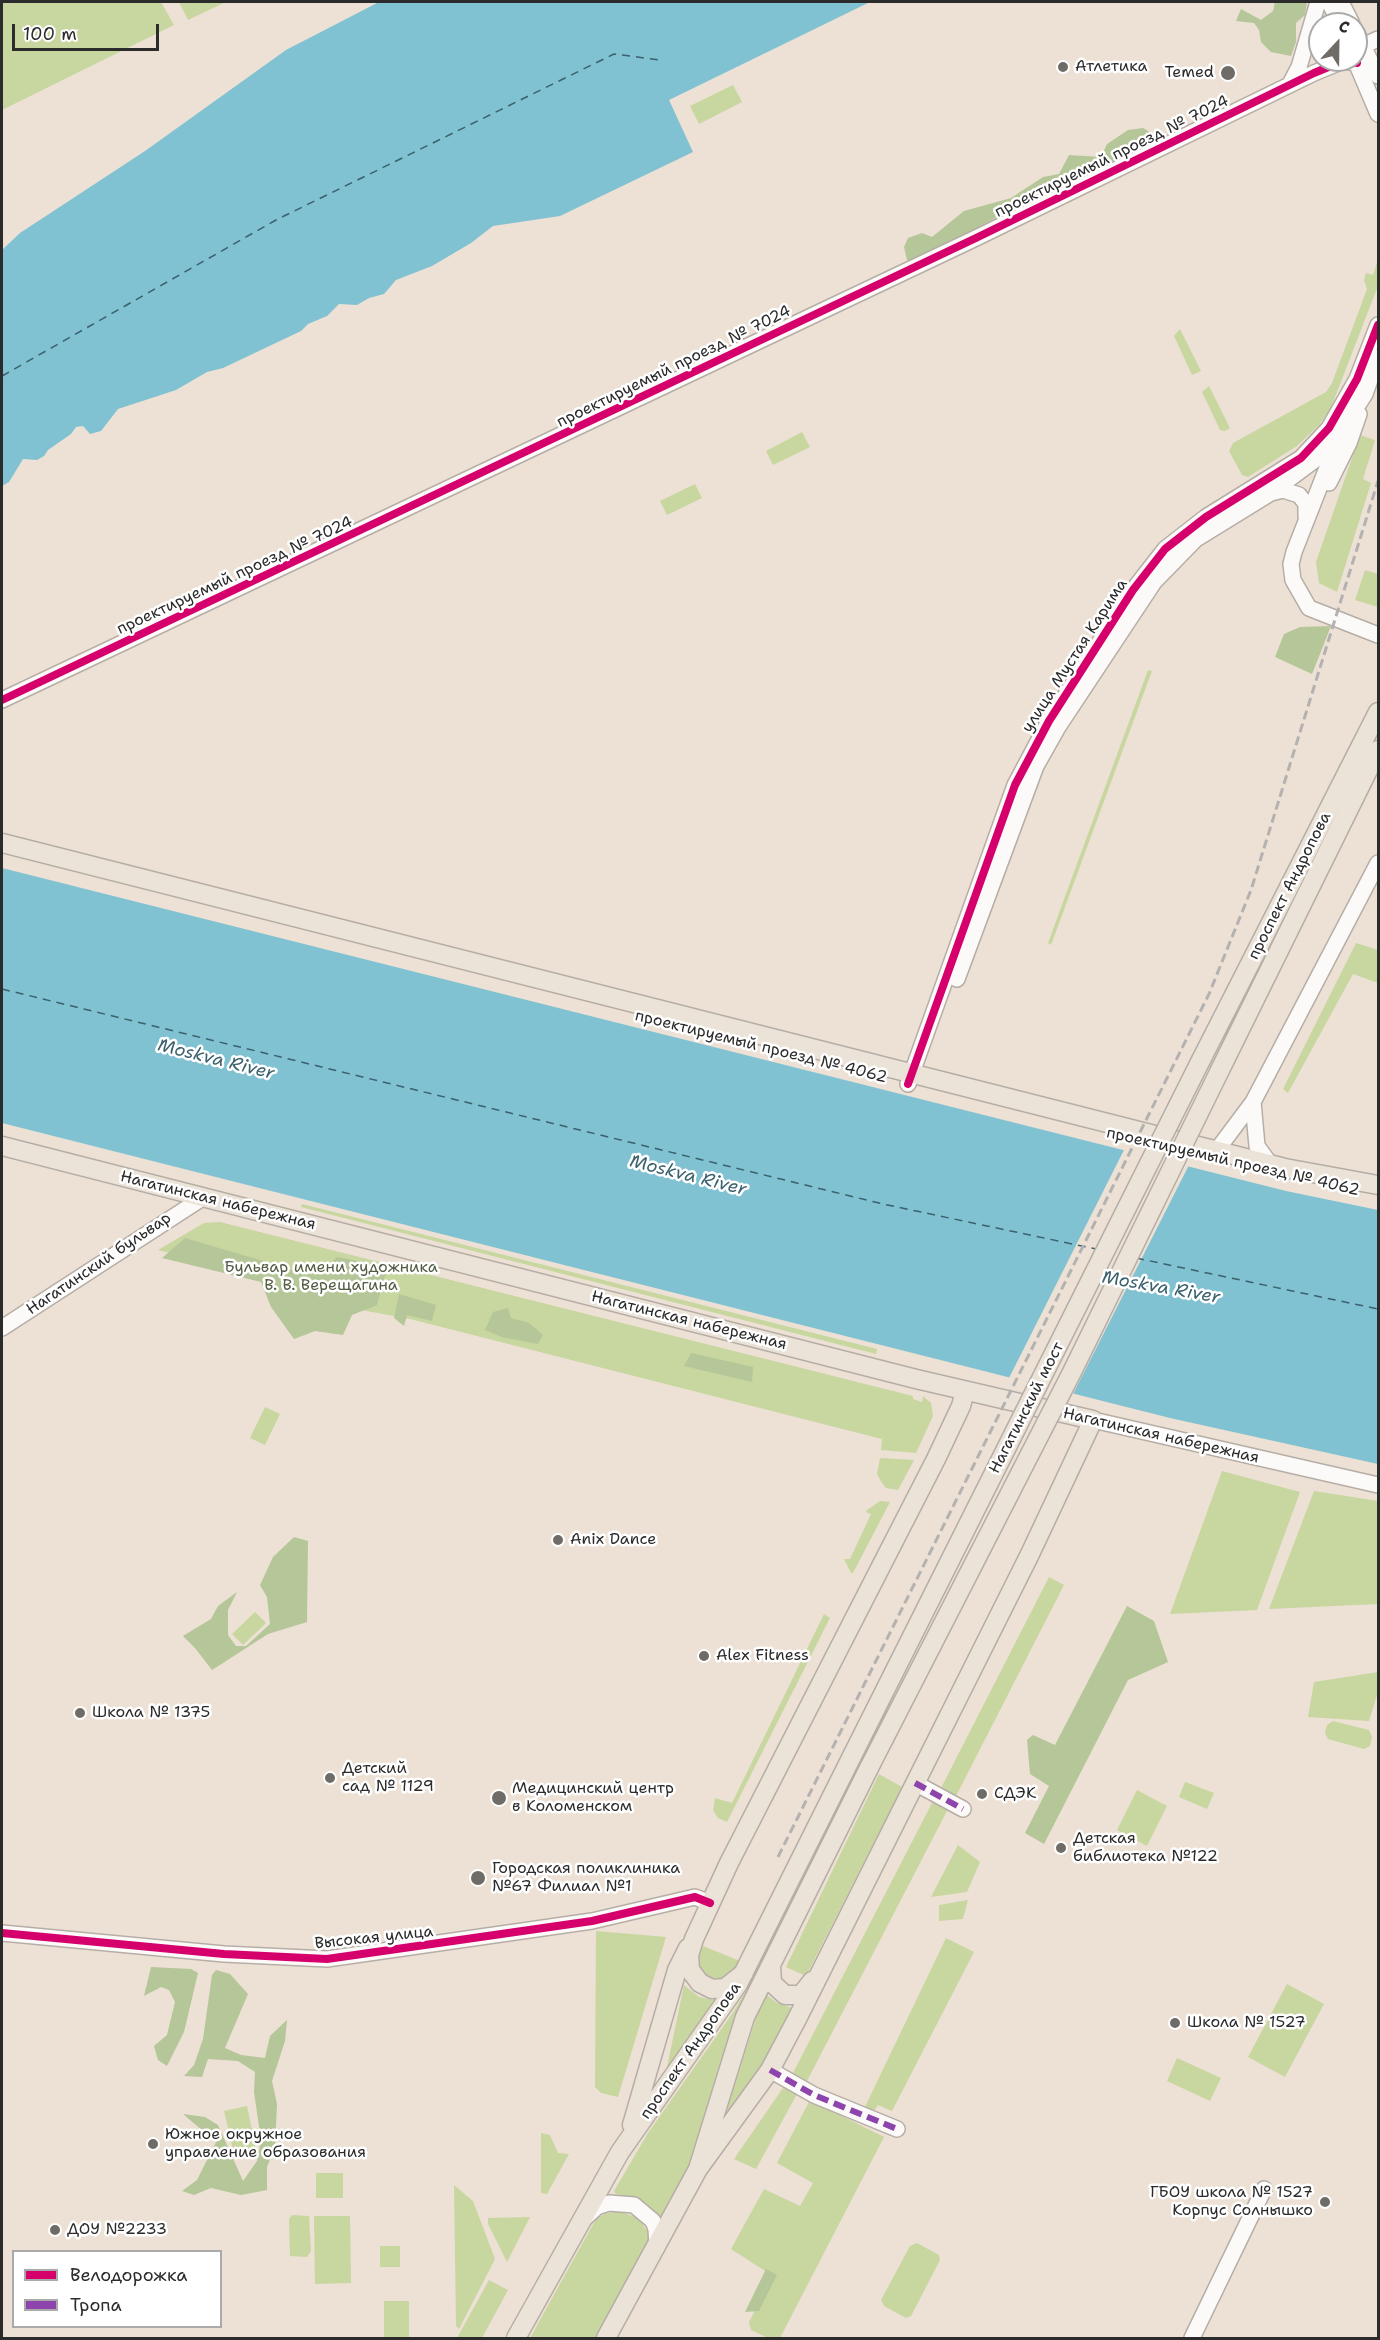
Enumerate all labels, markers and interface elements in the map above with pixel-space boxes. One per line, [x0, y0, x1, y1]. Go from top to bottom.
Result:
scale bar [15, 12, 162, 50]
north arrow [1308, 12, 1368, 72]
text: С [1336, 15, 1353, 38]
text: 100 m [23, 22, 77, 46]
place label: Атлетика [1075, 57, 1147, 77]
marker: Атлетика [1056, 60, 1070, 74]
place label: Temed [1164, 63, 1214, 83]
marker: Temed [1219, 64, 1237, 82]
street label: проектируемый проезд № 7024 [992, 92, 1232, 222]
street label: проектируемый проезд № 7024 [554, 302, 794, 432]
street label: проектируемый проезд № 7024 [114, 513, 356, 639]
street label: улица Мустая Карима [1018, 576, 1132, 736]
street label: проспект Андропова [1244, 809, 1336, 963]
street label: проектируемый проезд № 4062 [633, 1006, 889, 1088]
water label: Moskva River [155, 1035, 277, 1085]
street label: проектируемый проезд № 4062 [1105, 1124, 1361, 1200]
water label: Moskva River [627, 1151, 749, 1201]
street label: Нагатинская набережная [118, 1167, 318, 1235]
street label: Нагатинский бульвар [23, 1208, 175, 1320]
park label: Бульвар имени художника В. В. Верещагина [224, 1258, 438, 1296]
water label: Moskva River [1100, 1267, 1222, 1309]
street label: Нагатинская набережная [589, 1287, 789, 1355]
street label: Нагатинский мост [986, 1339, 1068, 1477]
street label: Нагатинская набережная [1061, 1404, 1261, 1468]
place label: Anix Dance [570, 1530, 656, 1550]
marker: Anix Dance [551, 1533, 565, 1547]
place label: Alex Fitness [716, 1646, 809, 1666]
marker: Alex Fitness [697, 1649, 711, 1663]
place label: Школа № 1375 [92, 1703, 210, 1723]
marker: Школа № 1375 [73, 1706, 87, 1720]
place label: Детский сад № 1129 [342, 1759, 434, 1797]
marker: Детский сад № 1129 [323, 1771, 337, 1785]
place label: Медицинский центр в Коломенском [512, 1779, 674, 1817]
place label: СДЭК [994, 1784, 1036, 1804]
marker: СДЭК [975, 1787, 989, 1801]
marker: Медицинский центр в Коломенском [490, 1789, 508, 1807]
place label: Детская библиотека №122 [1073, 1829, 1218, 1867]
marker: Детская библиотека №122 [1054, 1841, 1068, 1855]
place label: Городская поликлиника №67 Филиал №1 [492, 1859, 680, 1897]
marker: Городская поликлиника №67 Филиал №1 [469, 1869, 487, 1887]
street label: Высокая улица [314, 1922, 434, 1954]
street label: проспект Андропова [636, 1979, 746, 2123]
place label: Школа № 1527 [1187, 2013, 1306, 2033]
marker: Школа № 1527 [1168, 2016, 1182, 2030]
place label: Южное окружное управление образования [165, 2125, 366, 2163]
marker: Южное окружное управление образования [146, 2137, 160, 2151]
place label: ГБОУ школа № 1527 Корпус Солнышко [1150, 2183, 1313, 2221]
marker: ГБОУ школа № 1527 Корпус Солнышко [1318, 2195, 1332, 2209]
place label: ДОУ №2233 [67, 2220, 167, 2240]
marker: ДОУ №2233 [48, 2223, 62, 2237]
legend [12, 2250, 222, 2328]
text: Велодорожка [70, 2263, 188, 2287]
text: Тропа [70, 2293, 122, 2317]

